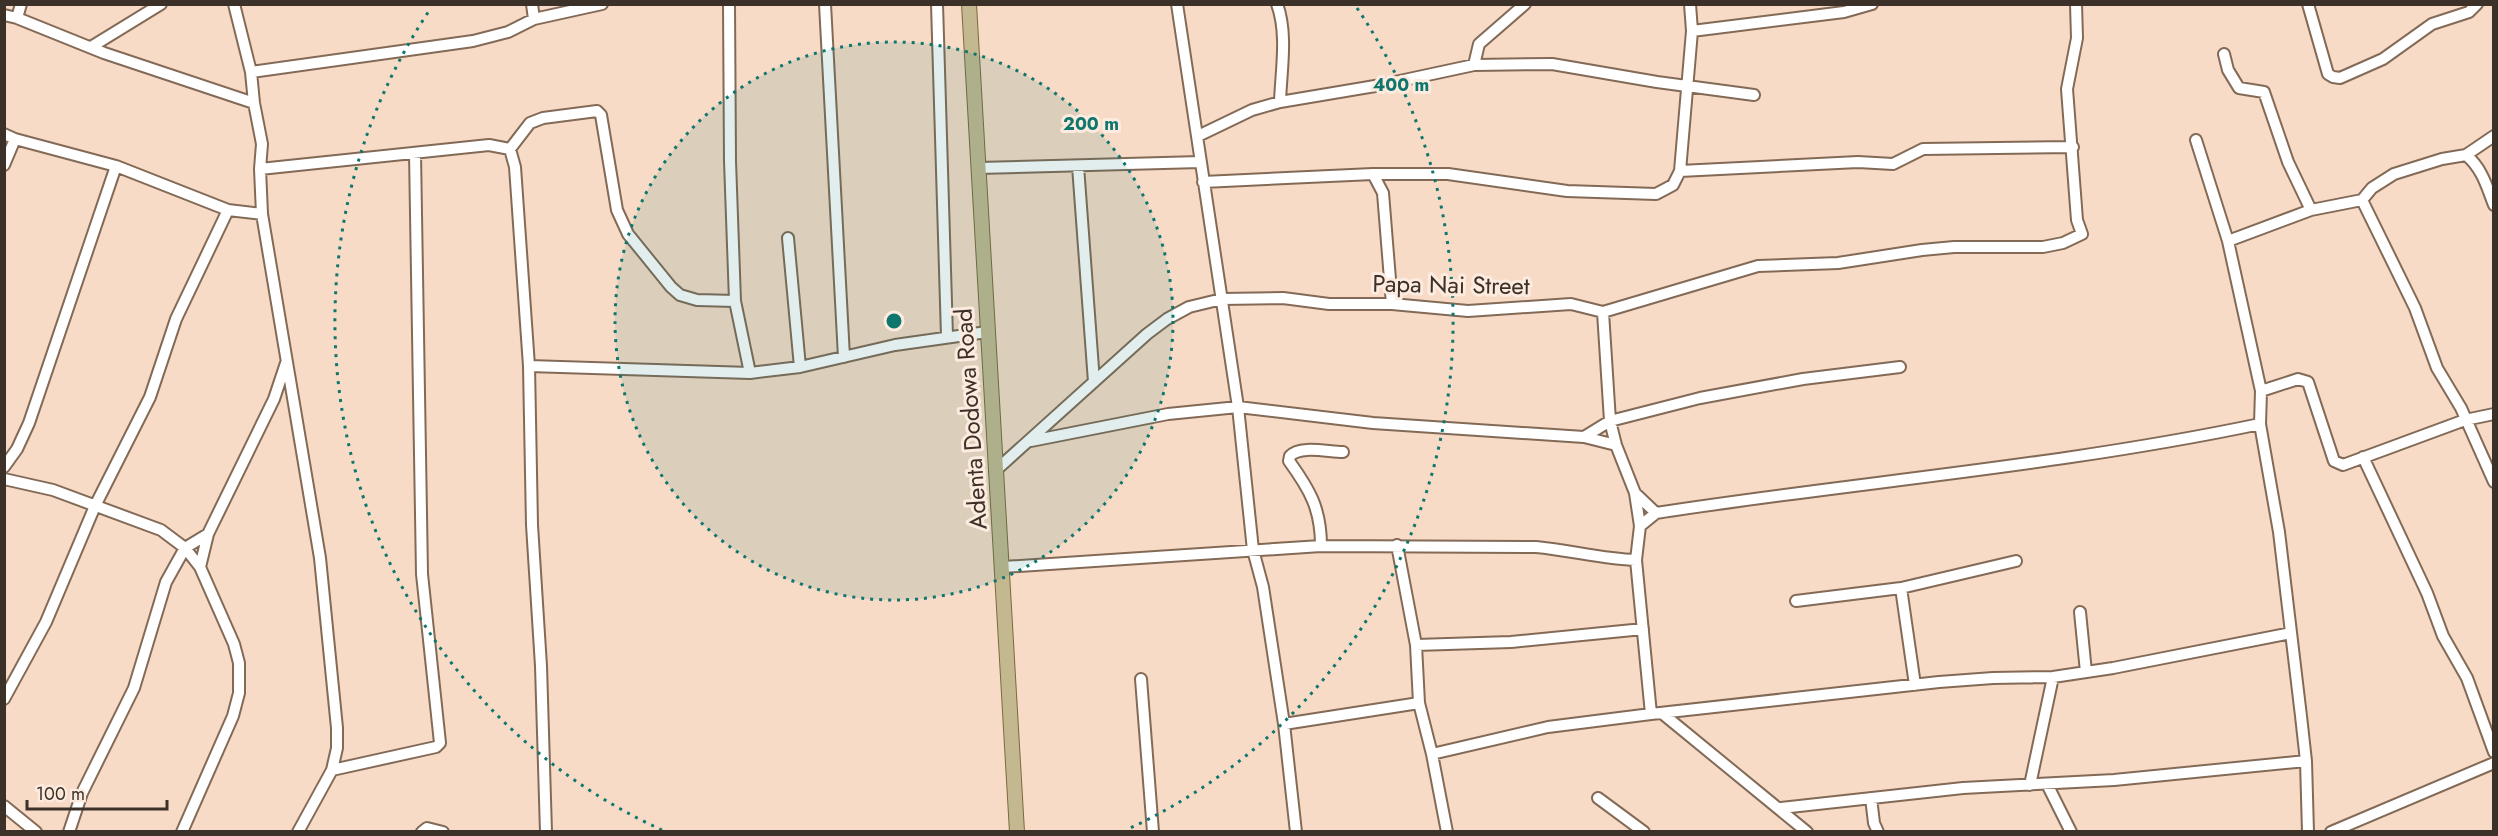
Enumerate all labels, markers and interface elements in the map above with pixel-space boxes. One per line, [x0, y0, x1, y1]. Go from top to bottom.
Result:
text: 400 m [1373, 72, 1429, 98]
text: 200 m [1063, 111, 1119, 137]
street label: Papa Nai Street [1372, 266, 1530, 303]
street label: Adenta Dodowa Road [945, 307, 996, 531]
centre of rings [884, 311, 904, 331]
scale bar [27, 773, 166, 811]
text: 100 m [36, 781, 85, 807]

